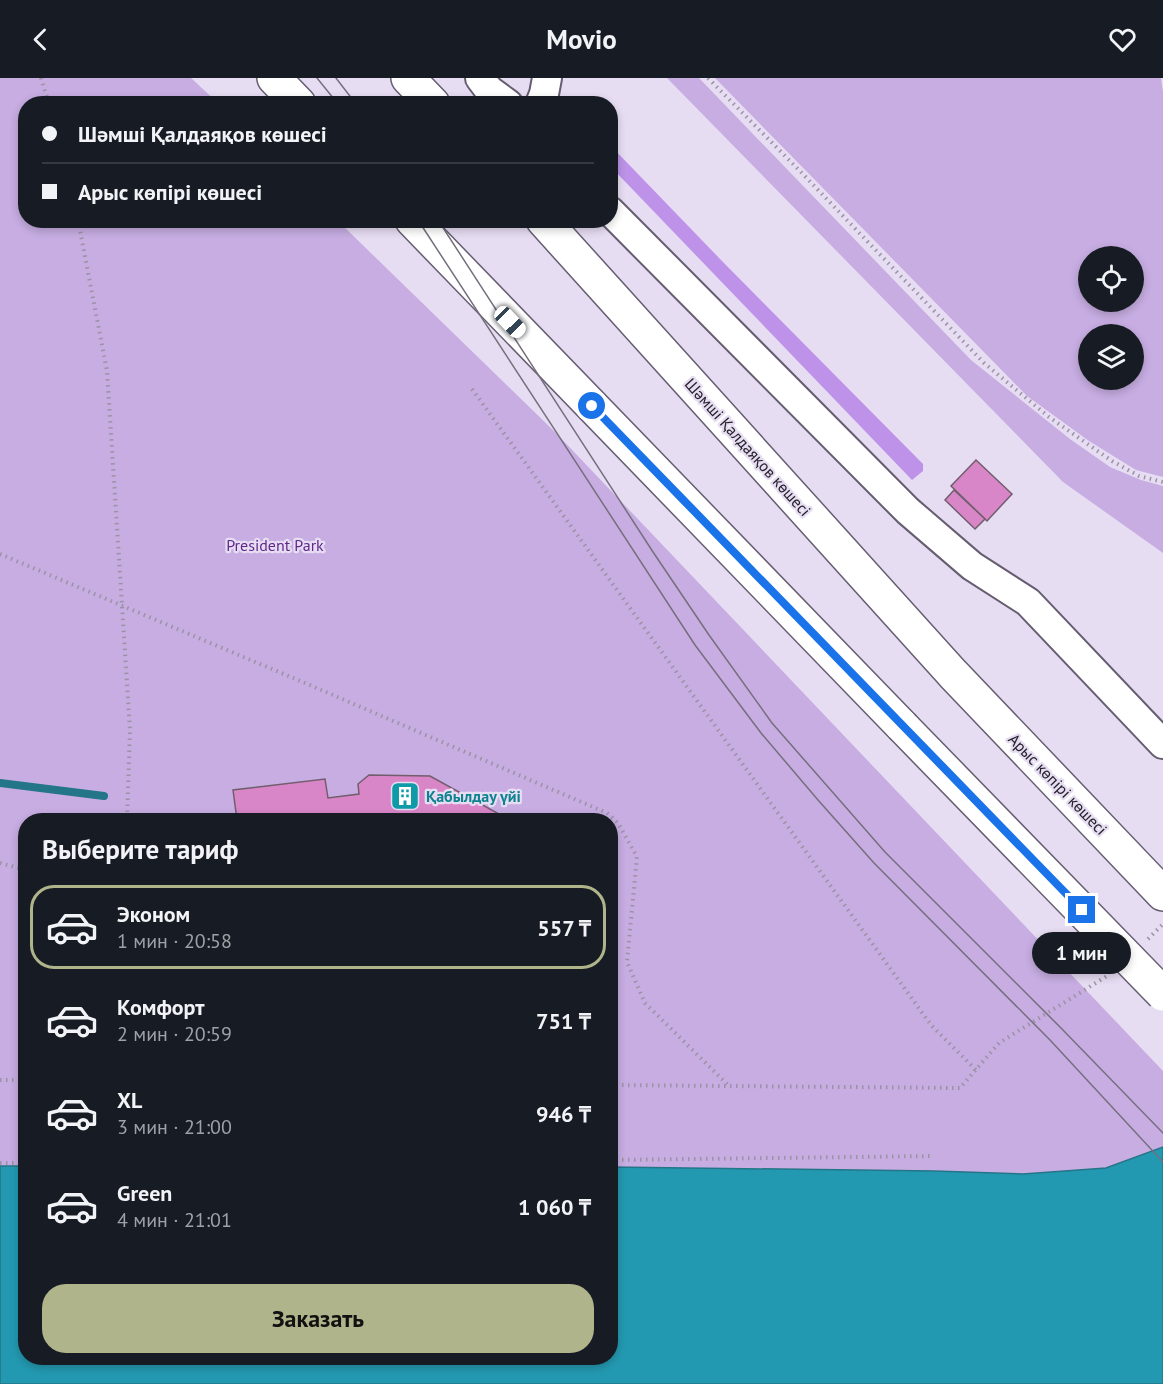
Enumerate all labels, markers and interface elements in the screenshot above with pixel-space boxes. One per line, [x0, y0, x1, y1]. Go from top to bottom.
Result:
text: Movio [546, 22, 617, 56]
icon: back [24, 23, 57, 56]
icon: heart [1106, 23, 1139, 56]
text: Шәмші Қалдаяқов көшесі [78, 120, 327, 148]
text: Арыс көпірі көшесі [78, 178, 262, 206]
map controls [1078, 246, 1144, 390]
button: locate [1078, 246, 1144, 312]
car [491, 303, 529, 341]
button: layers [1078, 324, 1144, 390]
street label: Шәмші Қалдаяқов көшесі [681, 374, 815, 520]
route start [578, 392, 605, 419]
park label: President Park [226, 535, 324, 555]
street label: Арыс көпірі көшесі [1004, 729, 1112, 839]
building icon: Қабылдау үйі [389, 780, 421, 812]
place label: Қабылдау үйі [426, 786, 521, 806]
text: Выберите тариф [42, 832, 238, 866]
route end [1068, 896, 1095, 923]
icon: car [45, 900, 99, 954]
text: Эконом [117, 900, 190, 928]
text: 557 ₸ [537, 914, 591, 942]
text: 1 мин · 20:58 [117, 928, 232, 954]
callout: 1 мин [1032, 931, 1132, 973]
text: 1 мин [1056, 940, 1107, 966]
icon: car [45, 993, 99, 1047]
text: Комфорт [117, 993, 205, 1021]
text: 751 ₸ [536, 1007, 591, 1035]
text: 2 мин · 20:59 [117, 1021, 232, 1047]
icon: car [45, 1086, 99, 1140]
text: XL [117, 1086, 142, 1114]
text: 946 ₸ [536, 1100, 591, 1128]
text: 3 мин · 21:00 [117, 1114, 232, 1140]
icon: car [45, 1179, 99, 1233]
text: Green [117, 1179, 172, 1207]
text: 1 060 ₸ [518, 1193, 591, 1221]
text: 4 мин · 21:01 [117, 1207, 232, 1233]
button: Заказать [42, 1284, 594, 1353]

